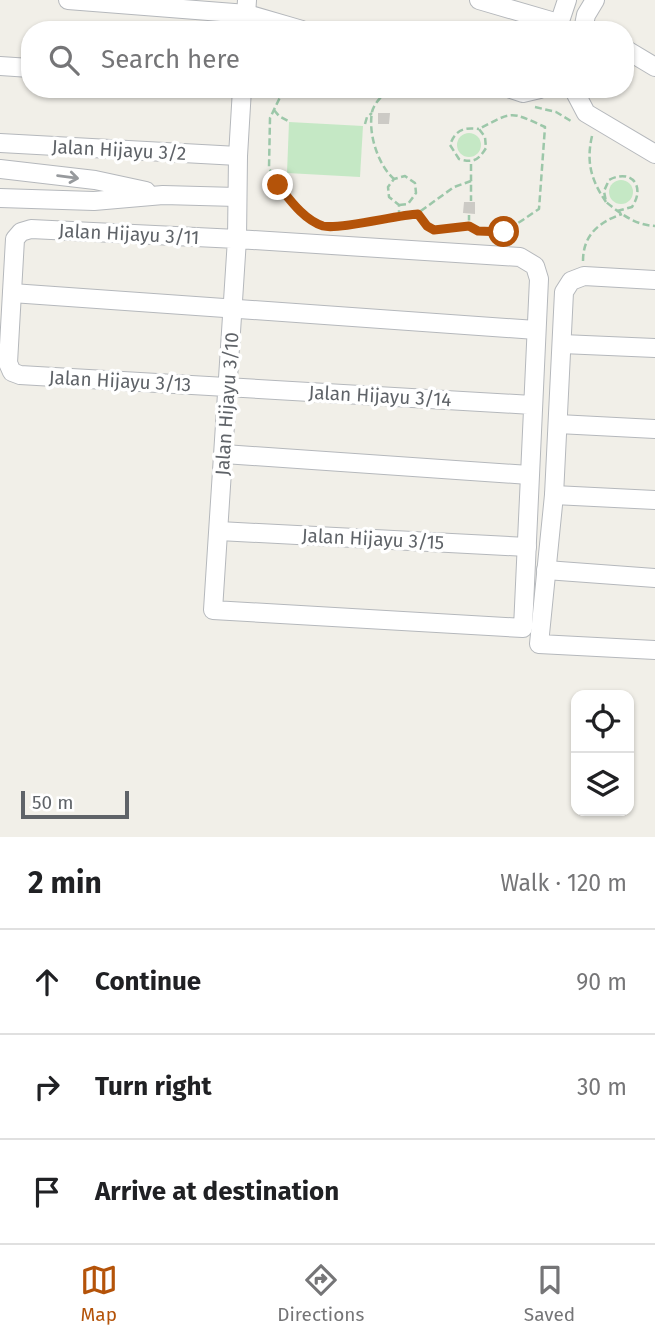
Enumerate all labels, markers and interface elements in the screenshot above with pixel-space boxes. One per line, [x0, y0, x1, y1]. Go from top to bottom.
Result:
search box [21, 21, 634, 98]
icon: search [45, 41, 83, 79]
text: Search here [101, 44, 240, 75]
street label: Jalan Hijayu 3/2 [51, 135, 187, 165]
route end [262, 169, 293, 200]
one-way arrow [56, 170, 79, 183]
route start [488, 216, 519, 247]
street label: Jalan Hijayu 3/11 [58, 219, 200, 249]
street label: Jalan Hijayu 3/10 [211, 332, 243, 476]
street label: Jalan Hijayu 3/13 [48, 366, 192, 396]
street label: Jalan Hijayu 3/14 [308, 381, 452, 411]
street label: Jalan Hijayu 3/15 [301, 524, 445, 554]
map controls [571, 690, 634, 816]
button: locate [571, 690, 634, 753]
button: layers [571, 753, 634, 816]
scale bar [21, 788, 130, 820]
text: 50 m [32, 791, 73, 814]
text: 2 min [28, 865, 102, 901]
text: Walk · 120 m [500, 869, 627, 897]
icon: ahead [28, 963, 66, 1001]
text: Continue [95, 966, 201, 997]
text: 90 m [576, 968, 627, 996]
icon: right [28, 1068, 66, 1106]
text: Turn right [95, 1071, 212, 1102]
text: 30 m [577, 1073, 627, 1101]
icon: arrive [28, 1173, 66, 1211]
text: Arrive at destination [95, 1176, 339, 1207]
tab: Map [80, 1261, 118, 1326]
tab: Directions [277, 1261, 364, 1326]
tab: Saved [524, 1261, 575, 1326]

